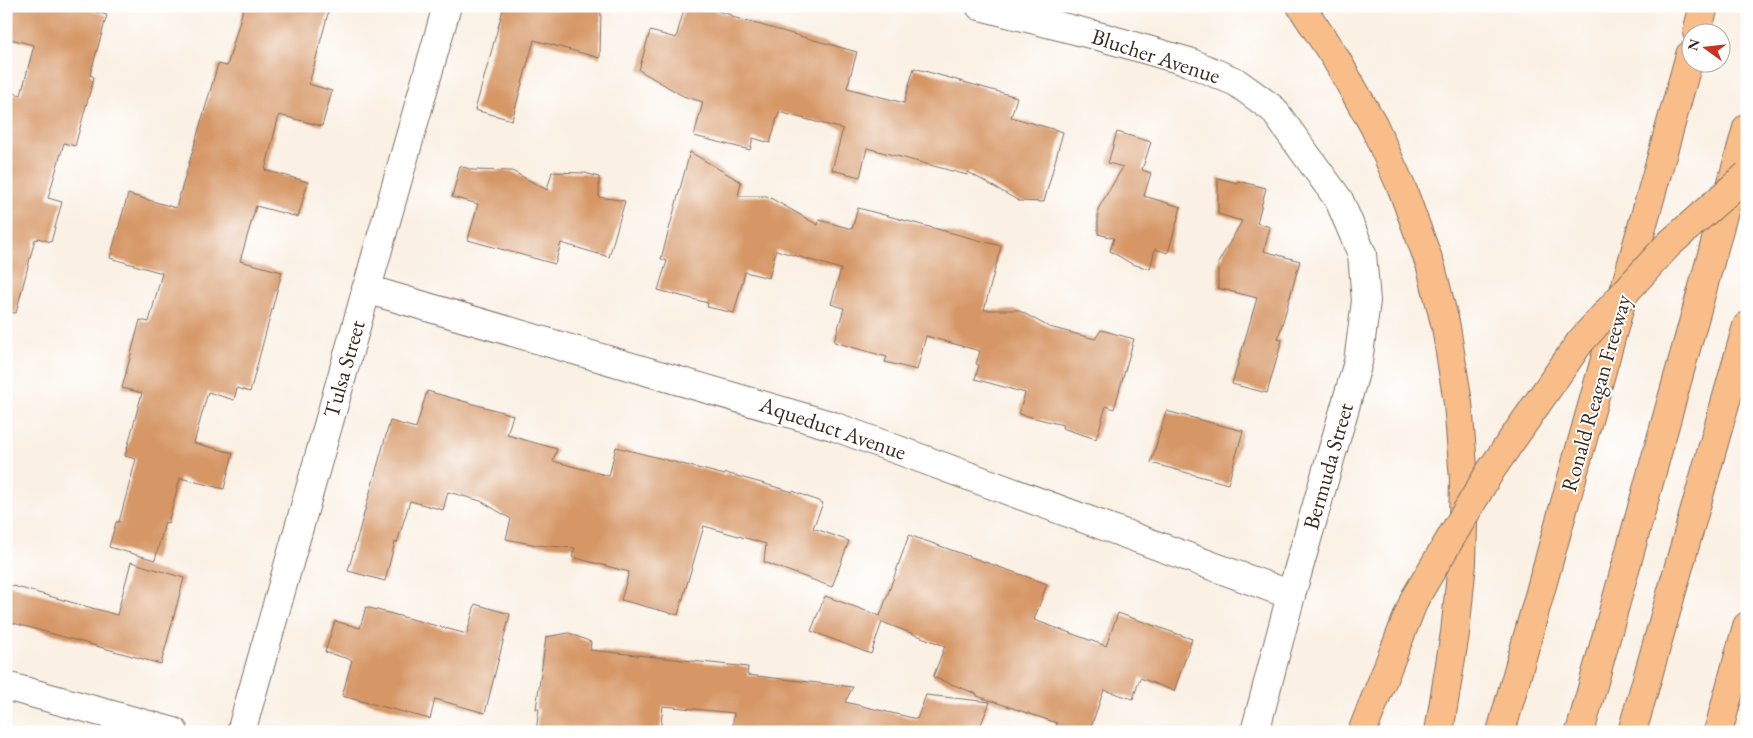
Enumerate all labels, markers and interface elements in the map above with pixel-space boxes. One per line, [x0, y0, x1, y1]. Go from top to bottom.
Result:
street label: Blucher Avenue [1088, 22, 1224, 91]
north arrow [1680, 22, 1730, 72]
text: N [1683, 36, 1704, 52]
street label: Ronald Reagan Freeway [1554, 291, 1638, 495]
street label: Tulsa Street [316, 317, 372, 421]
street label: Aqueduct Avenue [755, 389, 910, 467]
street label: Bermuda Street [1296, 399, 1360, 533]

